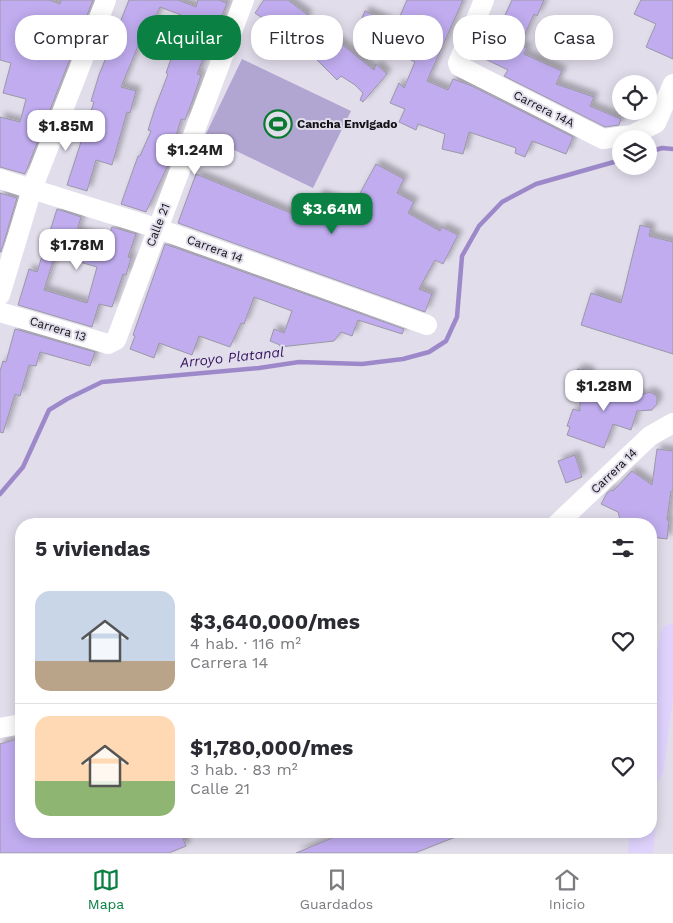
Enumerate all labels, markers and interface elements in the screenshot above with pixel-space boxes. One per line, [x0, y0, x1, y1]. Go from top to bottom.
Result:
chip: Comprar [15, 15, 127, 60]
chip: Alquilar [137, 15, 241, 60]
chip: Filtros [251, 15, 343, 60]
chip: Nuevo [353, 15, 443, 60]
chip: Piso [453, 15, 525, 60]
chip: Casa [535, 15, 613, 60]
map controls [612, 75, 657, 175]
button: locate [612, 75, 657, 120]
street label: Carrera 14A [511, 88, 577, 130]
sports icon: Cancha Envigado [263, 109, 293, 139]
pin: $1.85M [25, 110, 107, 152]
text: $1.85M [38, 116, 94, 135]
place label: Cancha Envigado [297, 117, 398, 131]
button: layers [612, 130, 657, 175]
pin: $1.24M [154, 134, 236, 176]
text: $1.24M [167, 140, 223, 159]
pin: $3.64M [291, 192, 373, 235]
text: $3.64M [302, 199, 362, 218]
street label: Calle 21 [143, 201, 173, 249]
pin: $1.78M [36, 228, 118, 271]
street label: Carrera 14 [185, 232, 245, 266]
text: $1.78M [50, 235, 104, 254]
street label: Carrera 13 [28, 314, 88, 344]
water label: Arroyo Platanal [178, 344, 285, 371]
pin: $1.28M [563, 370, 645, 412]
text: $1.28M [576, 376, 632, 395]
street label: Carrera 14 [588, 446, 640, 496]
icon: filters [609, 534, 637, 562]
text: 5 viviendas [35, 536, 150, 561]
text: $3,640,000/mes [190, 609, 360, 634]
icon: home [75, 611, 135, 671]
icon: heart [609, 627, 637, 655]
text: 4 hab. · 116 m² [190, 634, 301, 653]
text: Carrera 14 [190, 653, 268, 672]
text: $1,780,000/mes [190, 735, 353, 760]
icon: home [75, 736, 135, 796]
icon: heart [609, 752, 637, 780]
text: 3 hab. · 83 m² [190, 760, 298, 779]
text: Calle 21 [190, 779, 250, 798]
tab: Mapa [88, 866, 124, 912]
tab: Guardados [300, 866, 373, 912]
tab: Inicio [549, 866, 585, 912]

